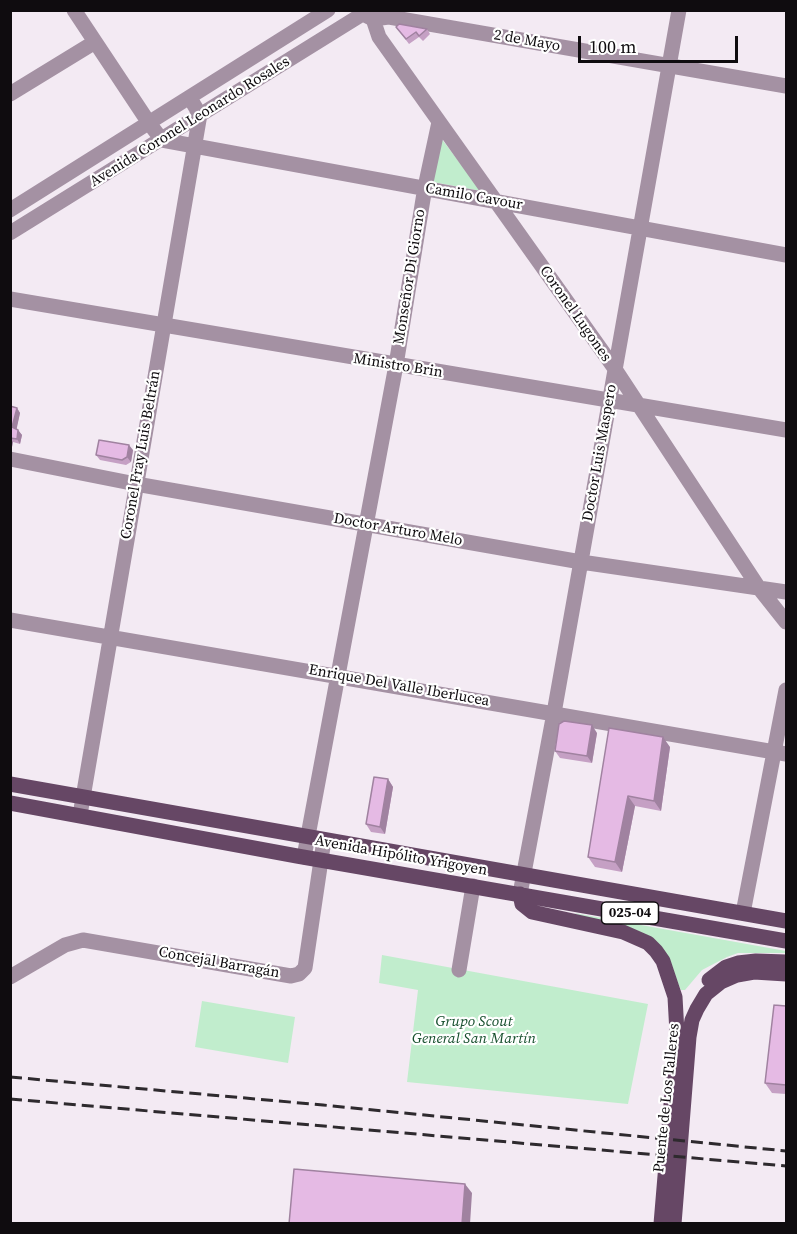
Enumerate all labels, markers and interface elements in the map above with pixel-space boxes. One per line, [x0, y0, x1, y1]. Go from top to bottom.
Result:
scale bar [581, 24, 742, 62]
street label: 2 de Mayo [492, 26, 562, 56]
text: 100 m [589, 34, 636, 59]
street label: Avenida Coronel Leonardo Rosales [87, 53, 293, 191]
street label: Camilo Cavour [424, 180, 524, 214]
street label: Monseñor Di Giorno [390, 208, 430, 346]
street label: Coronel Lugones [535, 263, 615, 365]
street label: Ministro Brin [352, 350, 444, 382]
street label: Coronel Fray Luis Beltrán [117, 369, 165, 541]
street label: Doctor Luis Maspero [579, 383, 621, 523]
street label: Doctor Arturo Melo [332, 510, 464, 550]
street label: Enrique Del Valle Iberlucea [307, 661, 491, 711]
street label: Avenida Hipólito Yrigoyen [313, 832, 489, 880]
road number: 025-04 [602, 902, 658, 924]
street label: Concejal Barragán [157, 943, 281, 983]
park label: Grupo Scout General San Martín [412, 1013, 536, 1048]
street label: Puente de Los Talleres [650, 1022, 684, 1174]

